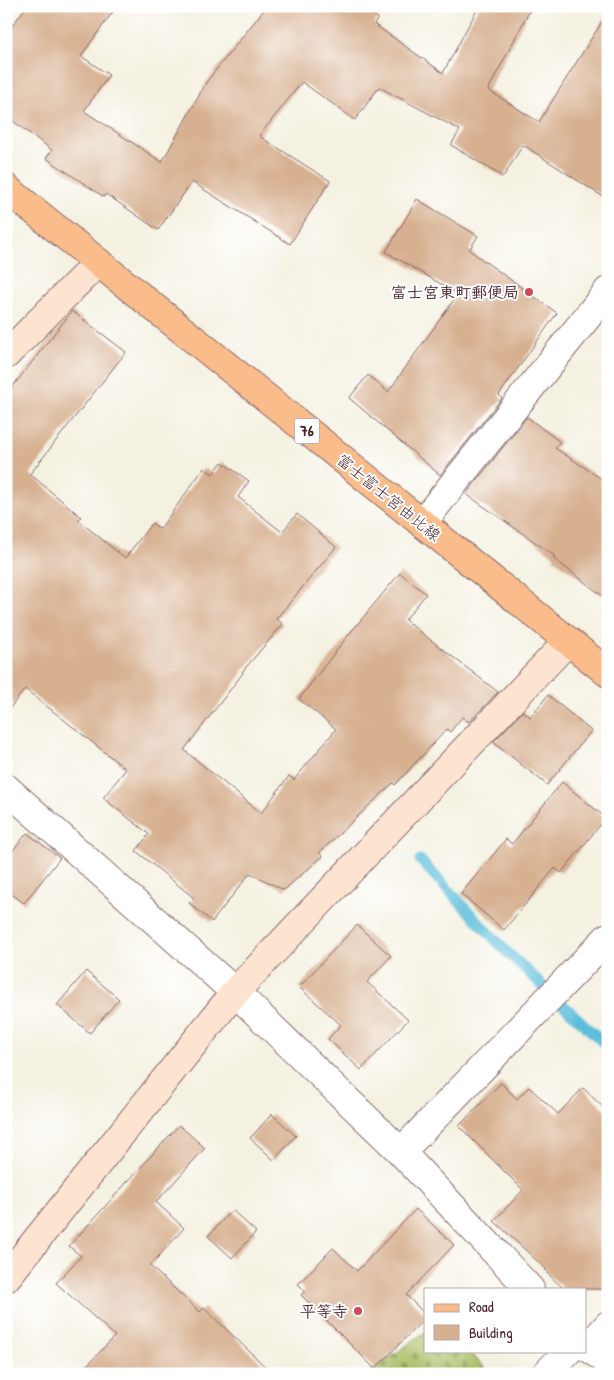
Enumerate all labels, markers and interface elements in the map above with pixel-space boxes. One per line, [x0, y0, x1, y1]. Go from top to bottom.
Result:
place label: 富士宮東町郵便局 [391, 281, 519, 303]
marker: 富士宮東町郵便局 [523, 286, 535, 298]
road number: 76 [294, 418, 320, 444]
street label: 富士富士宮由比線 [332, 448, 446, 546]
legend [424, 1288, 586, 1352]
text: Road [469, 1296, 494, 1317]
place label: 平等寺 [300, 1300, 348, 1322]
marker: 平等寺 [352, 1305, 364, 1317]
text: Building [469, 1322, 513, 1343]

